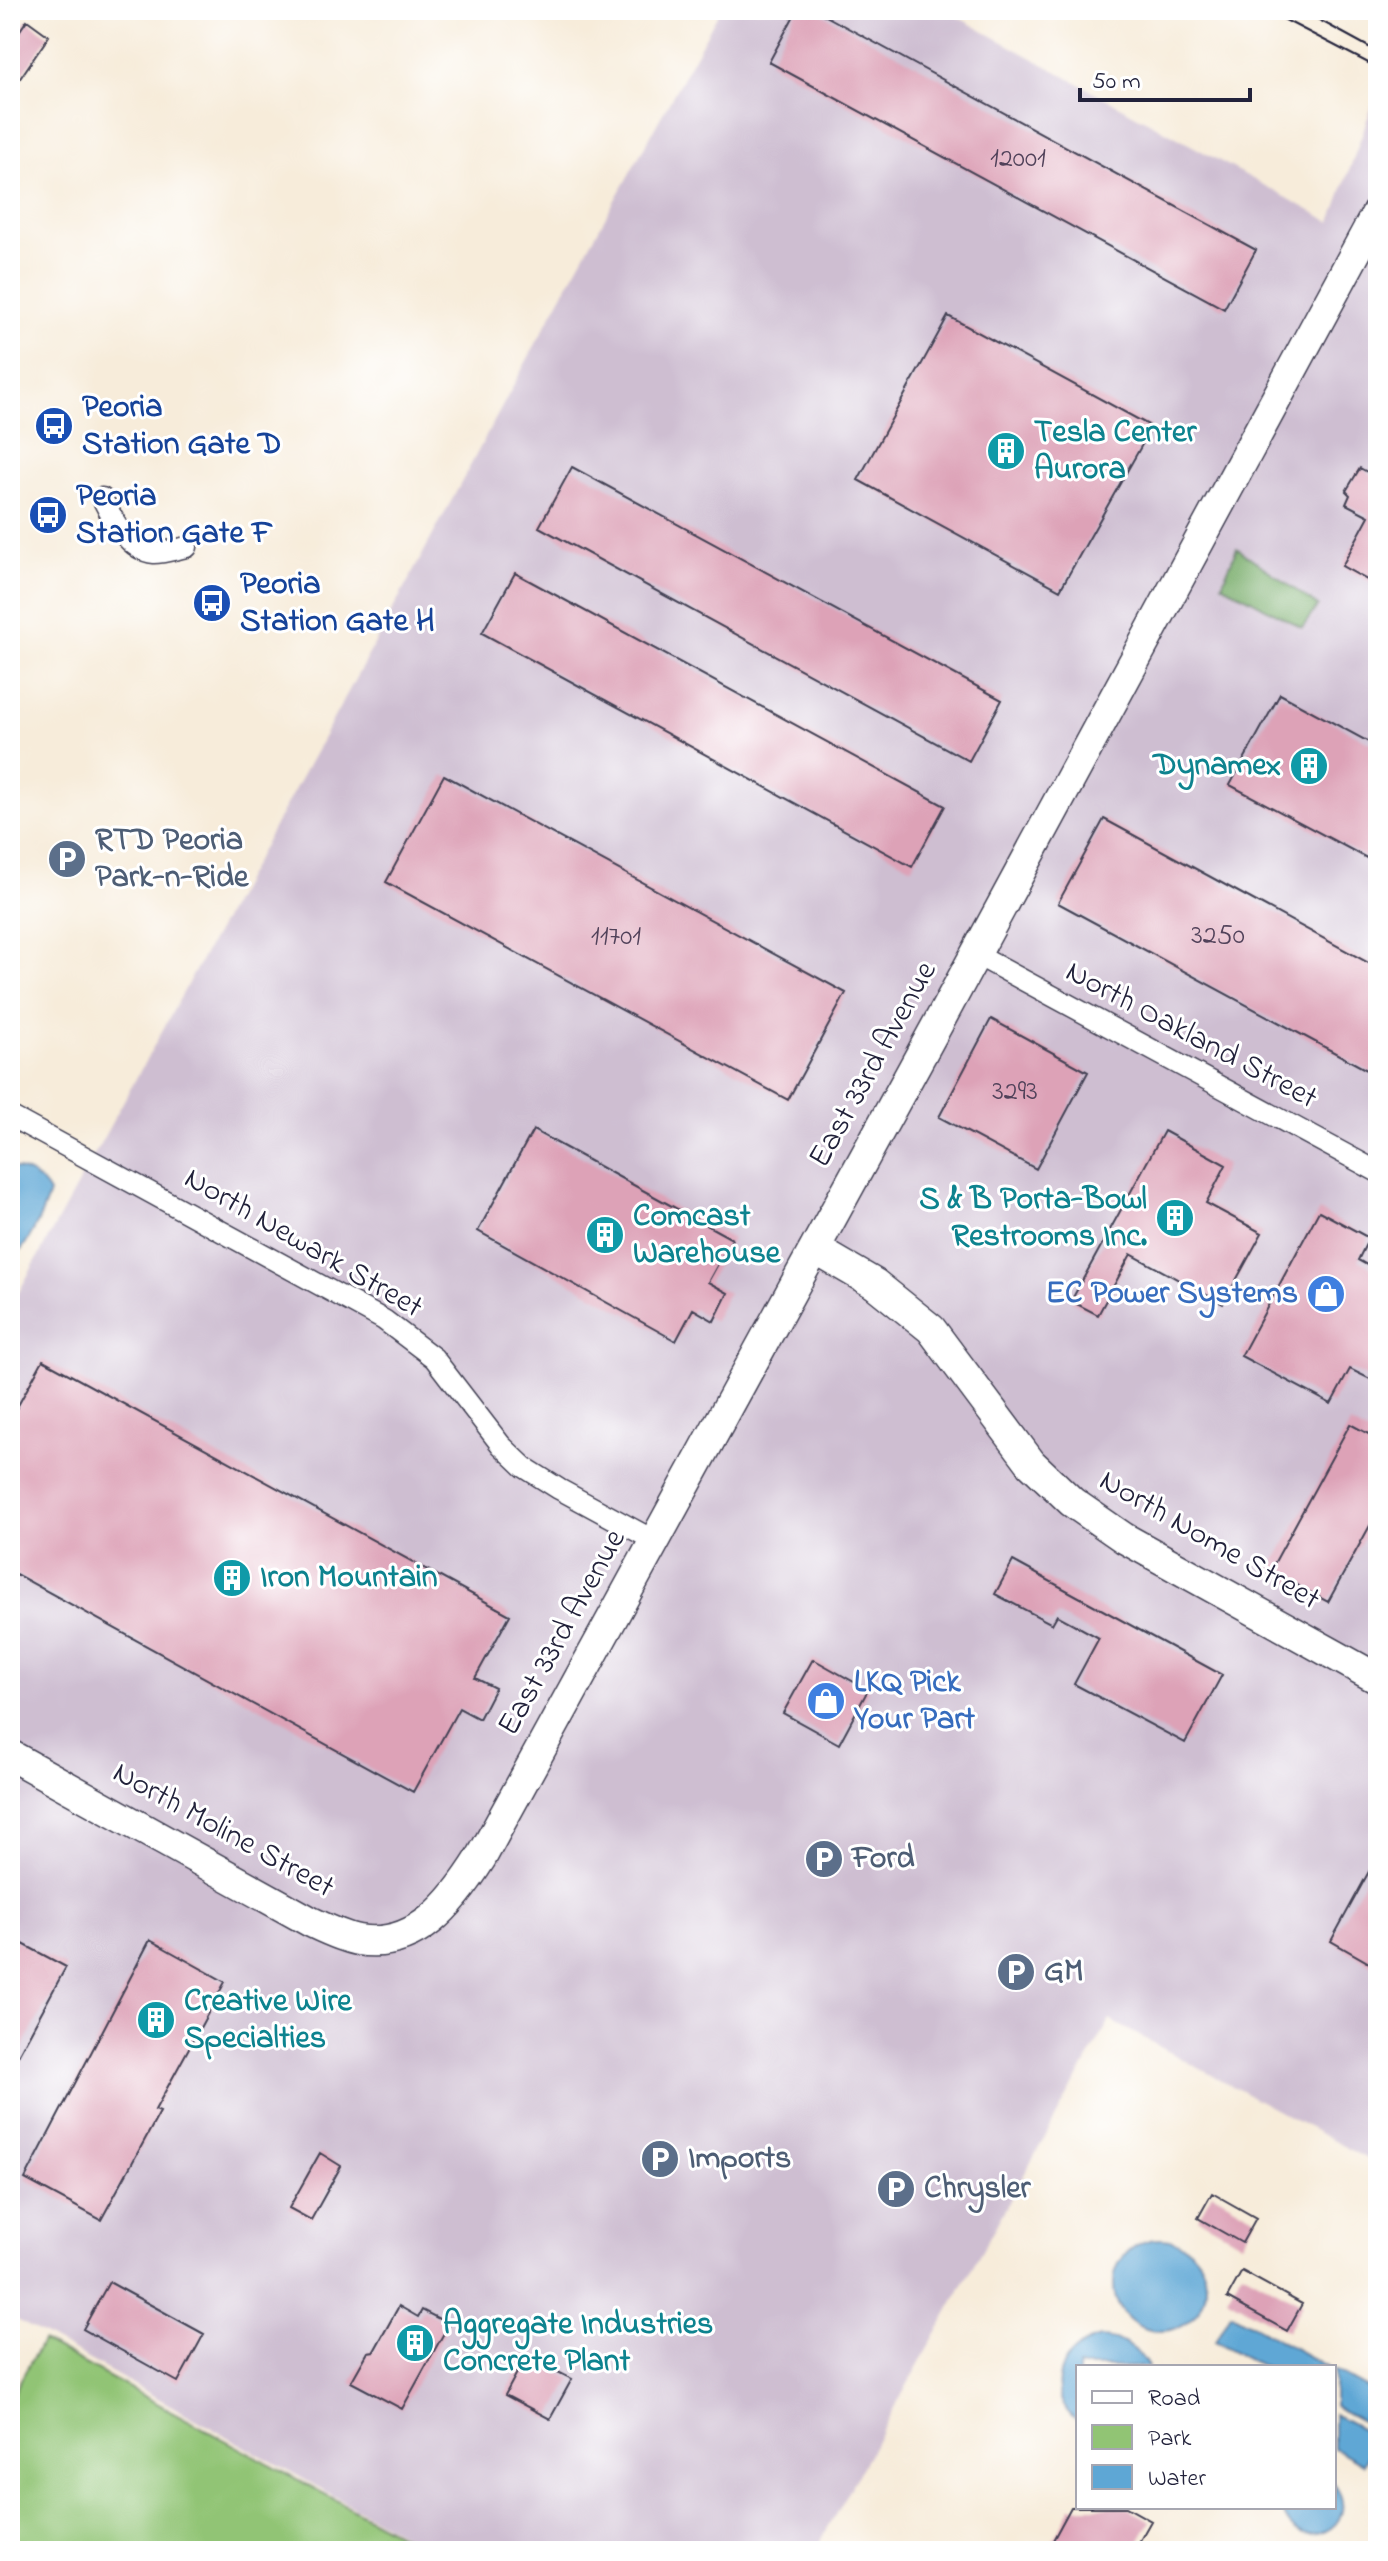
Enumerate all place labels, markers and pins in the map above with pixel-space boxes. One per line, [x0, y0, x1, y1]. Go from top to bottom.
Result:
place label: Peoria Station Gate D [82, 385, 281, 469]
bus stop icon: Peoria Station Gate D [33, 405, 75, 447]
place label: Tesla Center Aurora [1034, 410, 1197, 494]
building icon: Tesla Center Aurora [985, 430, 1027, 472]
place label: Peoria Station Gate F [76, 474, 273, 558]
bus stop icon: Peoria Station Gate F [27, 494, 69, 536]
place label: Peoria Station Gate H [240, 562, 435, 646]
bus stop icon: Peoria Station Gate H [191, 582, 233, 624]
place label: Dynamex [1151, 743, 1281, 791]
building icon: Dynamex [1288, 745, 1330, 787]
place label: RTD Peoria Park-n-Ride [95, 818, 250, 902]
parking icon: RTD Peoria Park-n-Ride [46, 838, 88, 880]
place label: S & B Porta-Bowl Restrooms Inc. [919, 1177, 1147, 1261]
place label: Comcast Warehouse [633, 1194, 782, 1278]
building icon: S & B Porta-Bowl Restrooms Inc. [1154, 1197, 1196, 1239]
building icon: Comcast Warehouse [584, 1214, 626, 1256]
place label: EC Power Systems [1046, 1271, 1298, 1319]
shop icon: EC Power Systems [1305, 1273, 1347, 1315]
place label: Iron Mountain [260, 1555, 438, 1602]
building icon: Iron Mountain [211, 1557, 253, 1599]
place label: LKQ Pick Your Part [853, 1660, 975, 1744]
shop icon: LKQ Pick Your Part [805, 1680, 847, 1722]
place label: Ford [850, 1836, 914, 1883]
parking icon: Ford [803, 1838, 845, 1880]
place label: GM [1044, 1949, 1084, 1996]
parking icon: GM [995, 1951, 1037, 1993]
place label: Creative Wire Specialties [184, 1979, 353, 2063]
building icon: Creative Wire Specialties [135, 1999, 177, 2041]
place label: Imports [688, 2136, 791, 2183]
parking icon: Imports [639, 2138, 681, 2180]
place label: Chrysler [924, 2166, 1031, 2214]
parking icon: Chrysler [875, 2168, 917, 2210]
place label: Aggregate Industries Concrete Plant [443, 2302, 713, 2386]
building icon: Aggregate Industries Concrete Plant [394, 2322, 436, 2364]

